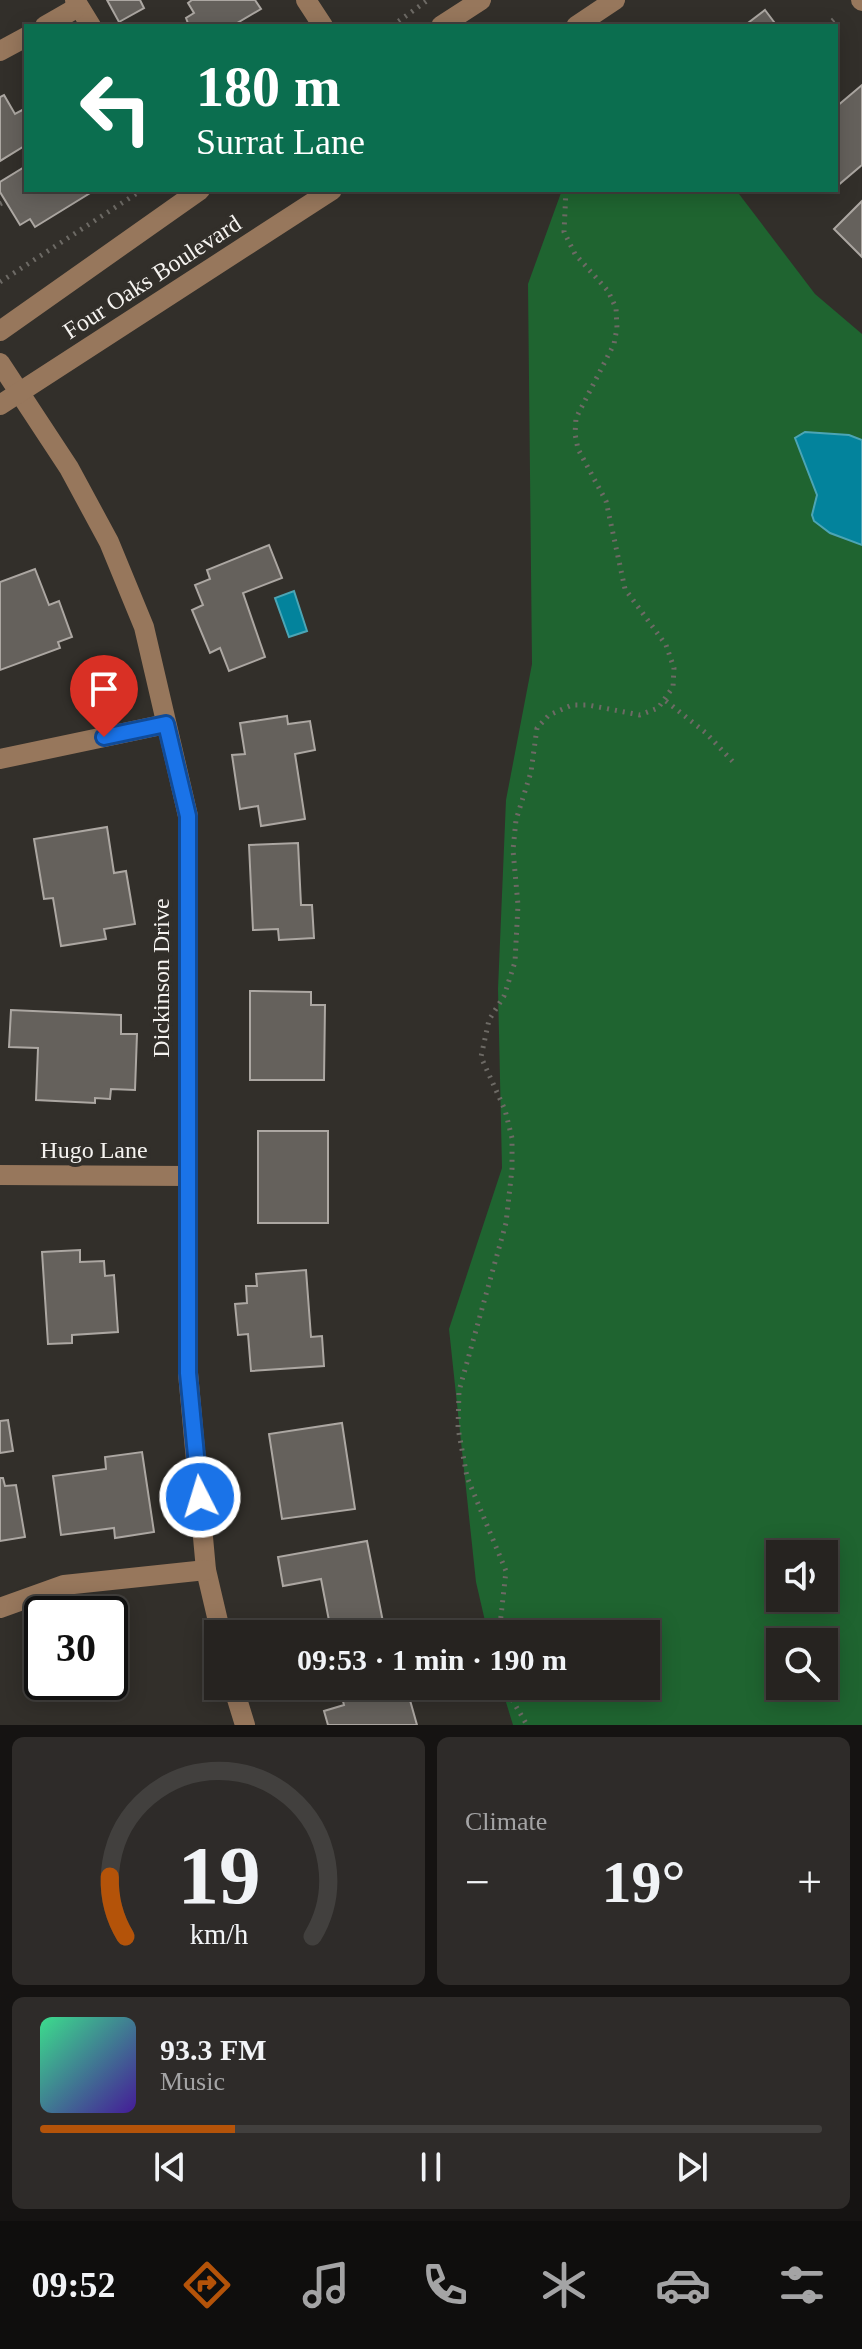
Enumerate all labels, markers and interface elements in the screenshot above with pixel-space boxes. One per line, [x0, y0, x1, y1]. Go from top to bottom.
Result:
icon: left [64, 56, 168, 160]
text: 180 m [196, 56, 341, 118]
text: Surrat Lane [196, 122, 365, 162]
street label: Four Oaks Boulevard [58, 210, 246, 344]
pin [70, 655, 138, 737]
icon: arrive [82, 667, 126, 711]
street label: Dickinson Drive [148, 898, 174, 1058]
street label: Hugo Lane [40, 1137, 148, 1163]
position arrow [158, 1455, 242, 1539]
map controls [766, 1540, 838, 1700]
button: sound [766, 1540, 838, 1612]
speed limit sign: 30 [24, 1596, 128, 1700]
button: search [766, 1628, 838, 1700]
text: 09:53 · 1 min · 190 m [297, 1643, 567, 1676]
text: Climate [465, 1807, 547, 1836]
text: 19 [177, 1829, 260, 1921]
text: 19° [602, 1849, 686, 1915]
text: − [465, 1858, 490, 1907]
text: + [797, 1858, 822, 1907]
text: km/h [189, 1919, 248, 1950]
text: 93.3 FM [160, 2033, 267, 2066]
text: Music [160, 2067, 225, 2096]
icon: previous [148, 2145, 192, 2189]
icon: pause [409, 2145, 453, 2189]
icon: next [670, 2145, 714, 2189]
icon: directions [179, 2257, 235, 2313]
icon: music [298, 2257, 354, 2313]
icon: phone [417, 2257, 473, 2313]
icon: climate [536, 2257, 592, 2313]
icon: car [655, 2257, 711, 2313]
icon: filters [774, 2257, 830, 2313]
text: 09:52 [32, 2265, 116, 2305]

